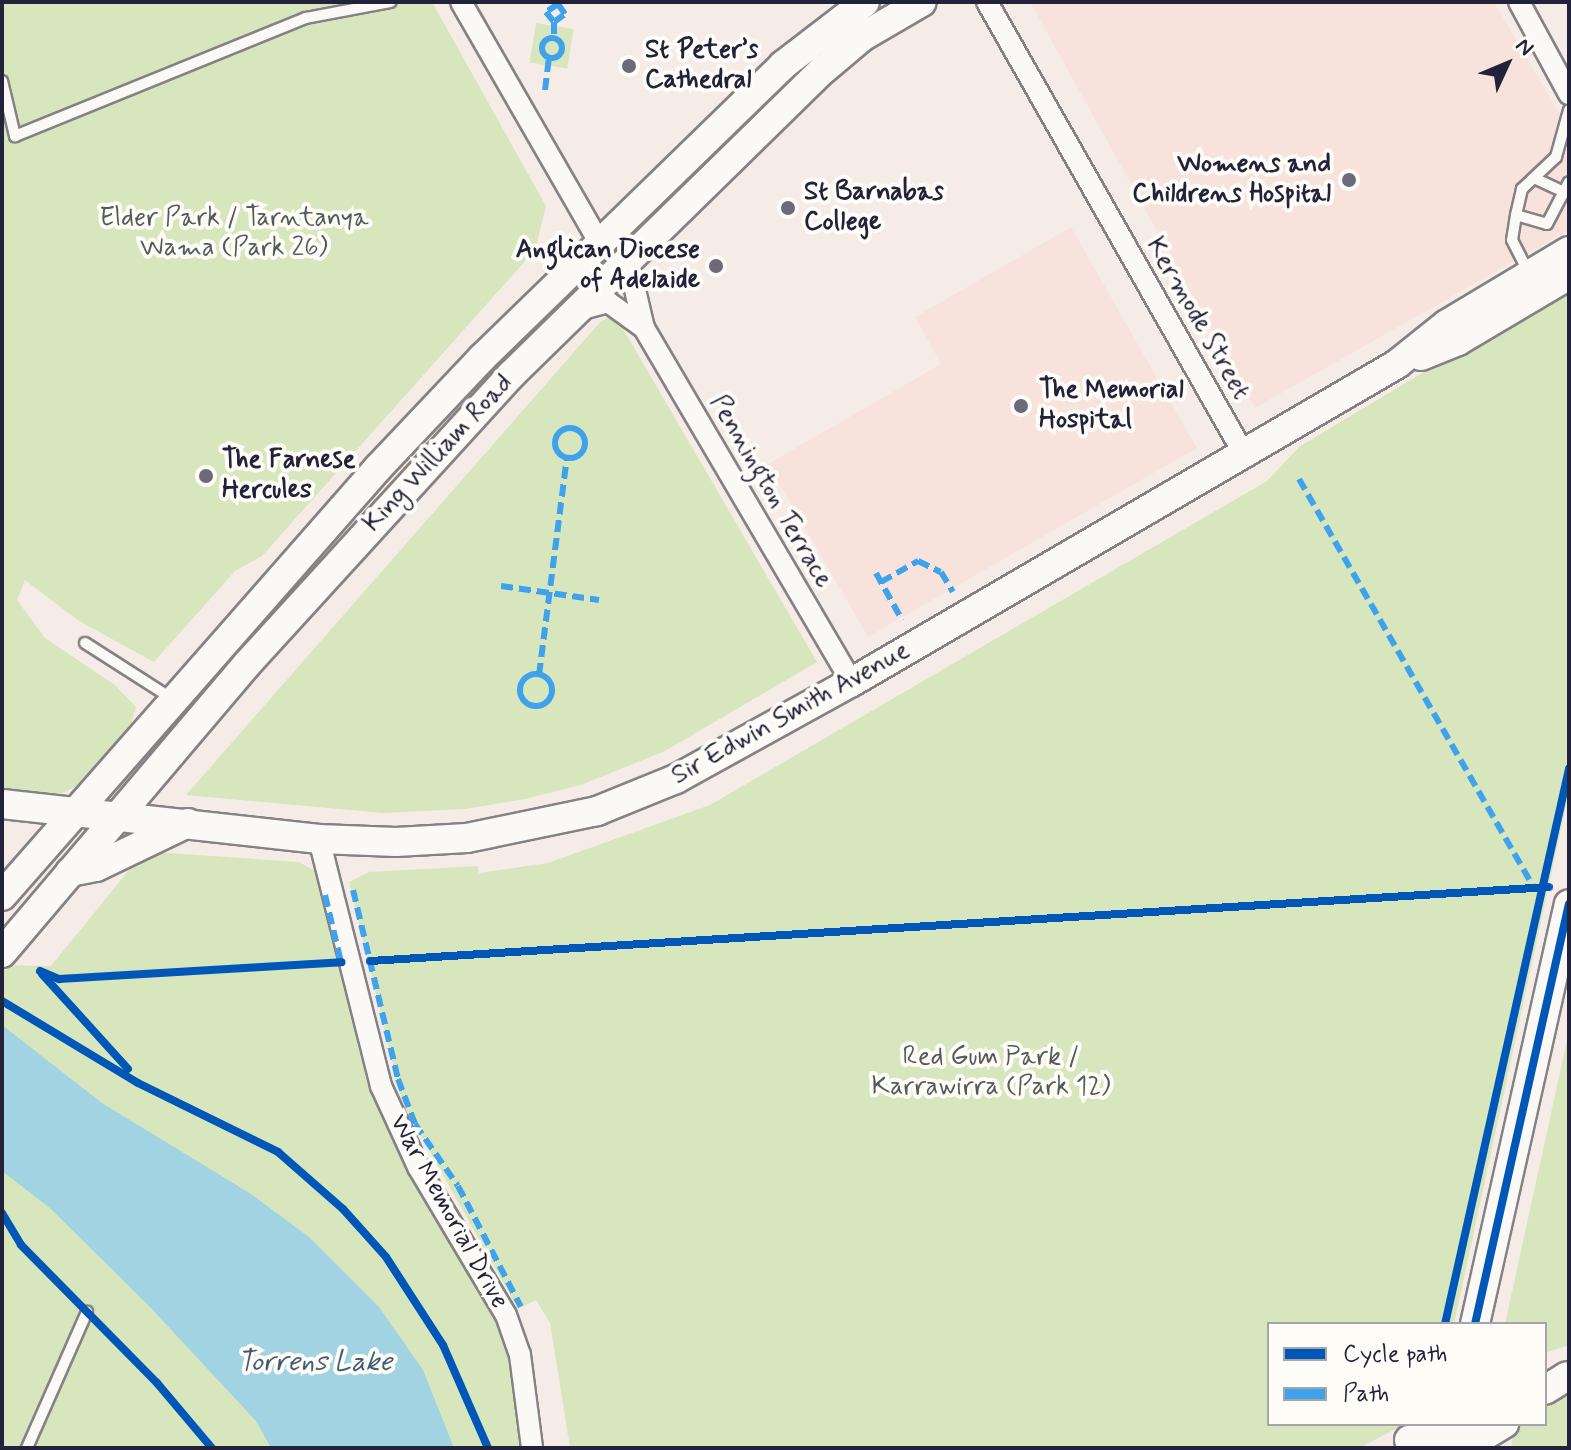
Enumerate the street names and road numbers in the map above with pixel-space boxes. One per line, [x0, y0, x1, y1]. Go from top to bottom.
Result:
street label: Kermode Street [1137, 231, 1257, 407]
street label: King William Road [358, 369, 520, 539]
street label: Pennington Terrace [703, 392, 837, 592]
street label: Sir Edwin Smith Avenue [665, 635, 917, 793]
street label: War Memorial Drive [379, 1104, 517, 1320]

